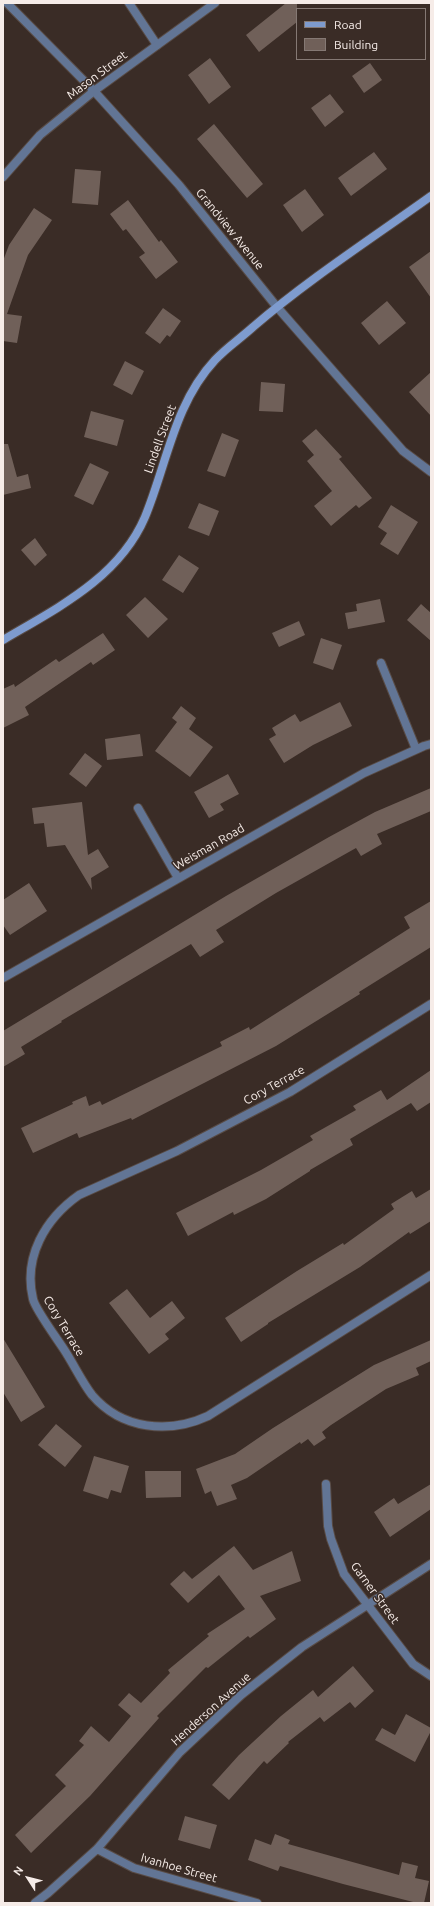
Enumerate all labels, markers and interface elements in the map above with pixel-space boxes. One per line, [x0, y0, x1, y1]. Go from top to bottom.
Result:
legend [296, 8, 426, 60]
text: Road [334, 18, 362, 31]
text: Building [334, 38, 378, 51]
street label: Mason Street [64, 48, 130, 102]
street label: Grandview Avenue [193, 185, 267, 273]
street label: Lindell Street [141, 403, 179, 475]
street label: Weisman Road [171, 821, 247, 873]
street label: Cory Terrace [241, 1062, 307, 1108]
street label: Cory Terrace [40, 1293, 88, 1359]
street label: Garner Street [348, 1559, 402, 1627]
street label: Henderson Avenue [168, 1669, 254, 1749]
street label: Ivanhoe Street [139, 1850, 219, 1886]
north arrow [8, 1858, 48, 1898]
text: N [11, 1864, 26, 1878]

